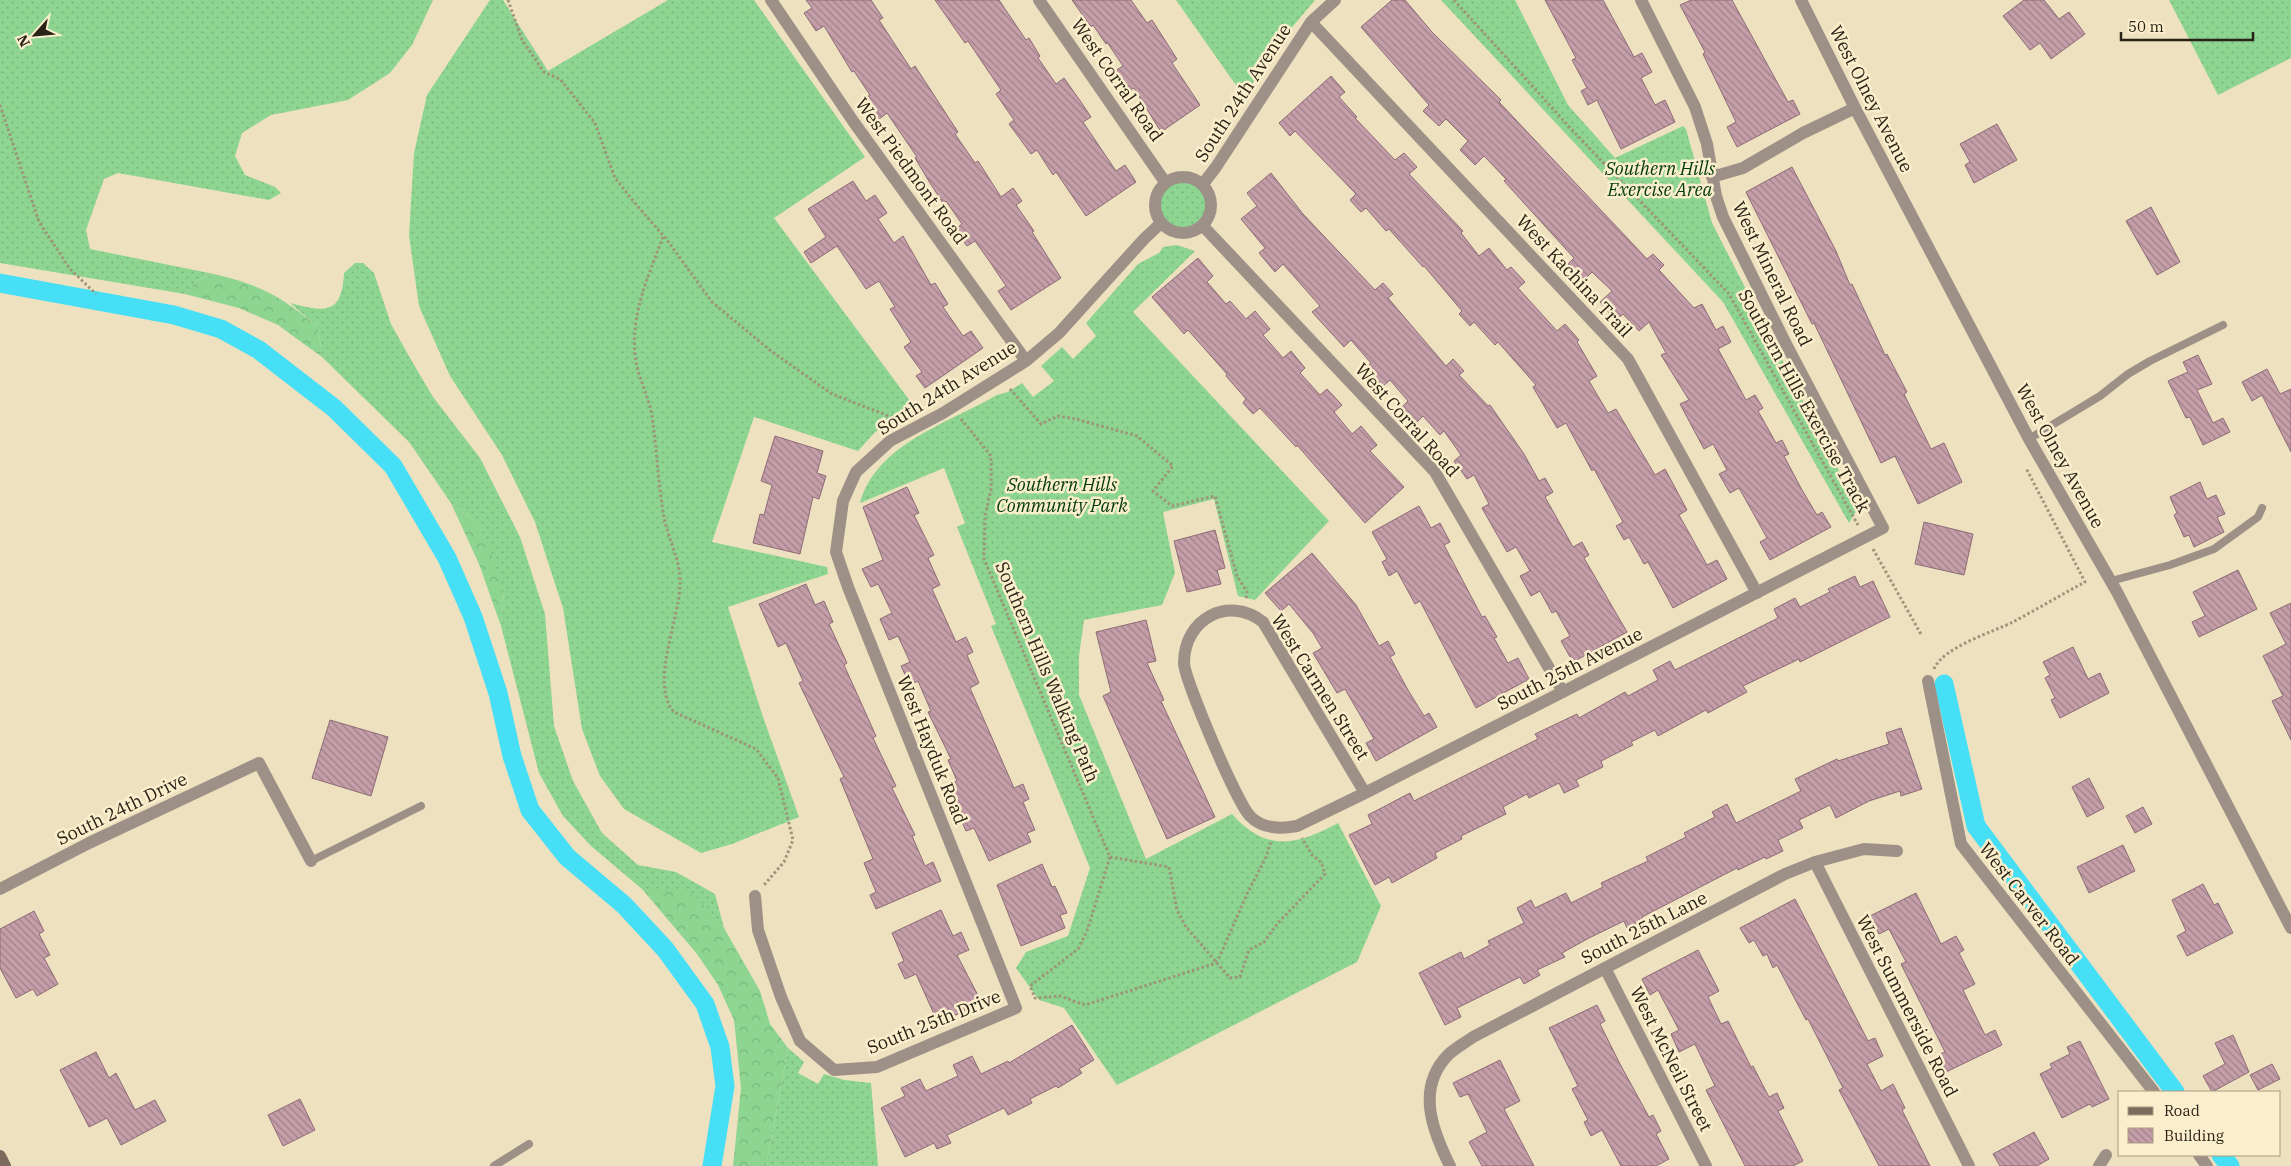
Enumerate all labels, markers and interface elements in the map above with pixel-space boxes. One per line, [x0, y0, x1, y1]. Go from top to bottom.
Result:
north arrow [10, 10, 60, 60]
scale bar [2121, 10, 2254, 42]
street label: West Corral Road [1066, 14, 1169, 146]
text: 50 m [2128, 17, 2164, 36]
street label: South 24th Avenue [1189, 19, 1296, 166]
street label: West Olney Avenue [1824, 21, 1918, 176]
text: N [13, 32, 34, 50]
street label: West Piedmont Road [851, 93, 972, 248]
park label: Southern Hills Exercise Area [1604, 157, 1715, 201]
street label: West Mineral Road [1727, 198, 1817, 350]
street label: West Kachina Trail [1511, 209, 1637, 342]
street label: Southern Hills Exercise Track [1733, 285, 1876, 517]
street label: South 24th Avenue [873, 335, 1021, 440]
street label: West Corral Road [1350, 358, 1465, 481]
street label: West Olney Avenue [2011, 379, 2110, 532]
park label: Southern Hills Community Park [996, 473, 1128, 517]
street label: Southern Hills Walking Path [990, 558, 1105, 786]
street label: West Carmen Street [1266, 609, 1375, 764]
street label: South 25th Avenue [1493, 622, 1646, 715]
street label: West Hayduk Road [892, 672, 973, 828]
street label: South 24th Drive [53, 767, 191, 850]
street label: West Carver Road [1974, 838, 2084, 970]
street label: South 25th Lane [1577, 886, 1711, 969]
street label: West Summerside Road [1852, 911, 1963, 1101]
street label: West McNeil Street [1625, 982, 1718, 1135]
street label: South 25th Drive [863, 984, 1004, 1059]
legend [2118, 1091, 2281, 1156]
text: Road [2164, 1101, 2200, 1120]
text: Building [2164, 1126, 2224, 1145]

